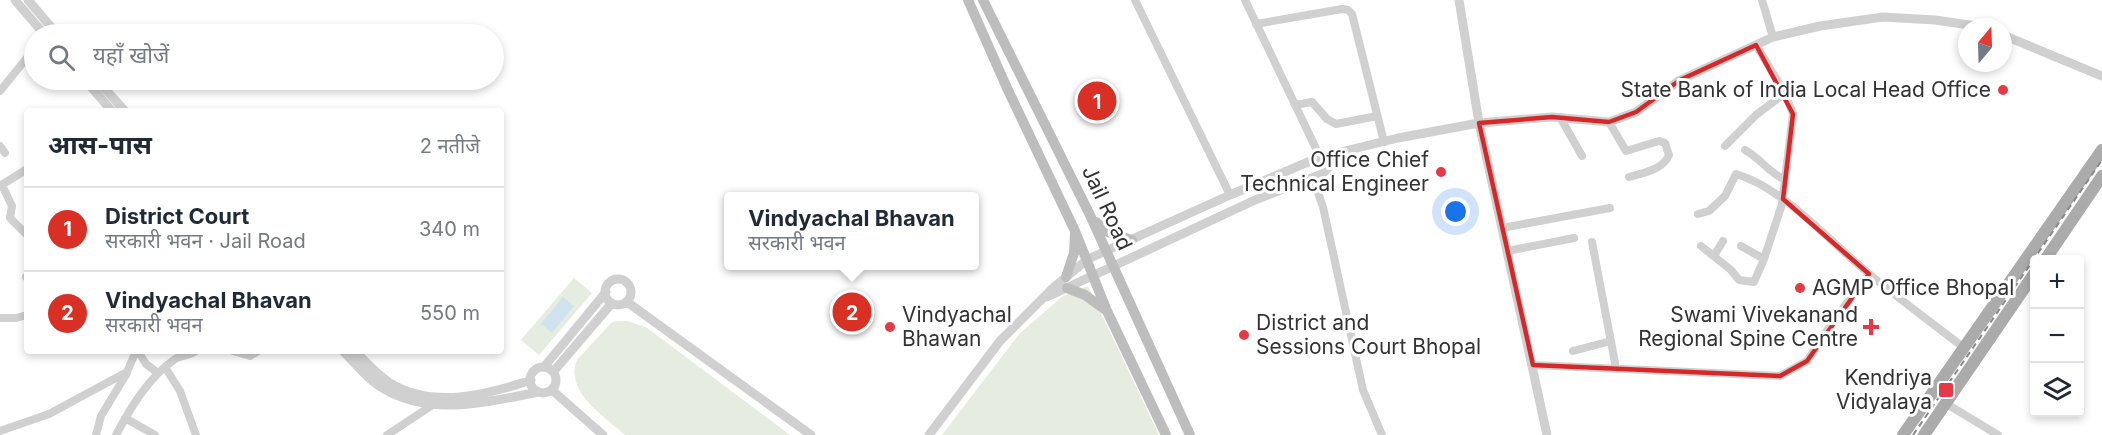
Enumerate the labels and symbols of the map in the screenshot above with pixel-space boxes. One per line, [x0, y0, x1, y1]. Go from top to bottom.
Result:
north arrow [1958, 18, 2012, 72]
place label: State Bank of India Local Head Office [1620, 77, 1991, 102]
pin: 1 [1078, 78, 1116, 124]
marker: State Bank of India Local Head Office [1996, 83, 2010, 97]
place label: Office Chief Technical Engineer [1240, 147, 1429, 196]
street label: Jail Road [1077, 161, 1138, 254]
marker: Office Chief Technical Engineer [1434, 165, 1448, 179]
your location [1441, 197, 1470, 226]
place label: AGMP Office Bhopal [1812, 275, 2014, 300]
marker: AGMP Office Bhopal [1793, 281, 1807, 295]
pin: 2 [832, 290, 872, 334]
place label: Vindyachal Bhawan [902, 302, 1012, 351]
place label: Swami Vivekanand Regional Spine Centre [1638, 302, 1858, 351]
place label: District and Sessions Court Bhopal [1256, 310, 1481, 359]
marker: Swami Vivekanand Regional Spine Centre [1862, 318, 1880, 336]
marker: Vindyachal Bhawan [883, 320, 897, 334]
marker: District and Sessions Court Bhopal [1237, 328, 1251, 342]
place label: Kendriya Vidyalaya [1836, 365, 1932, 414]
marker: Kendriya Vidyalaya [1937, 381, 1955, 399]

